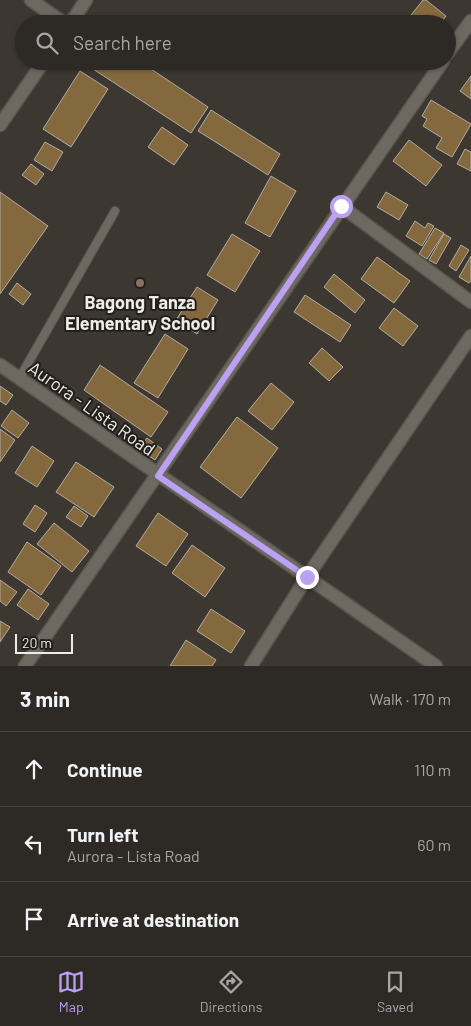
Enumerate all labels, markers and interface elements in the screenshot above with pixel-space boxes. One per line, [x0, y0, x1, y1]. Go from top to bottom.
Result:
search box [15, 15, 456, 70]
icon: search [33, 29, 61, 57]
text: Search here [73, 31, 172, 54]
route start [330, 195, 353, 218]
marker: Bagong Tanza Elementary School [134, 277, 146, 289]
place label: Bagong Tanza Elementary School [65, 291, 215, 334]
street label: Aurora - Lista Road [24, 356, 160, 460]
route end [296, 566, 319, 589]
scale bar [15, 631, 72, 654]
text: 20 m [22, 634, 52, 651]
text: 3 min [20, 686, 70, 711]
text: Walk · 170 m [369, 689, 451, 708]
icon: ahead [20, 755, 48, 783]
text: Continue [67, 758, 143, 781]
text: 110 m [414, 760, 451, 779]
text: Turn left [67, 823, 138, 846]
icon: left [20, 830, 48, 858]
text: 60 m [417, 835, 451, 854]
text: Aurora - Lista Road [67, 846, 200, 865]
icon: arrive [20, 905, 48, 933]
text: Arrive at destination [67, 908, 239, 931]
tab: Map [57, 968, 85, 1015]
tab: Directions [200, 968, 262, 1015]
tab: Saved [377, 968, 414, 1015]

